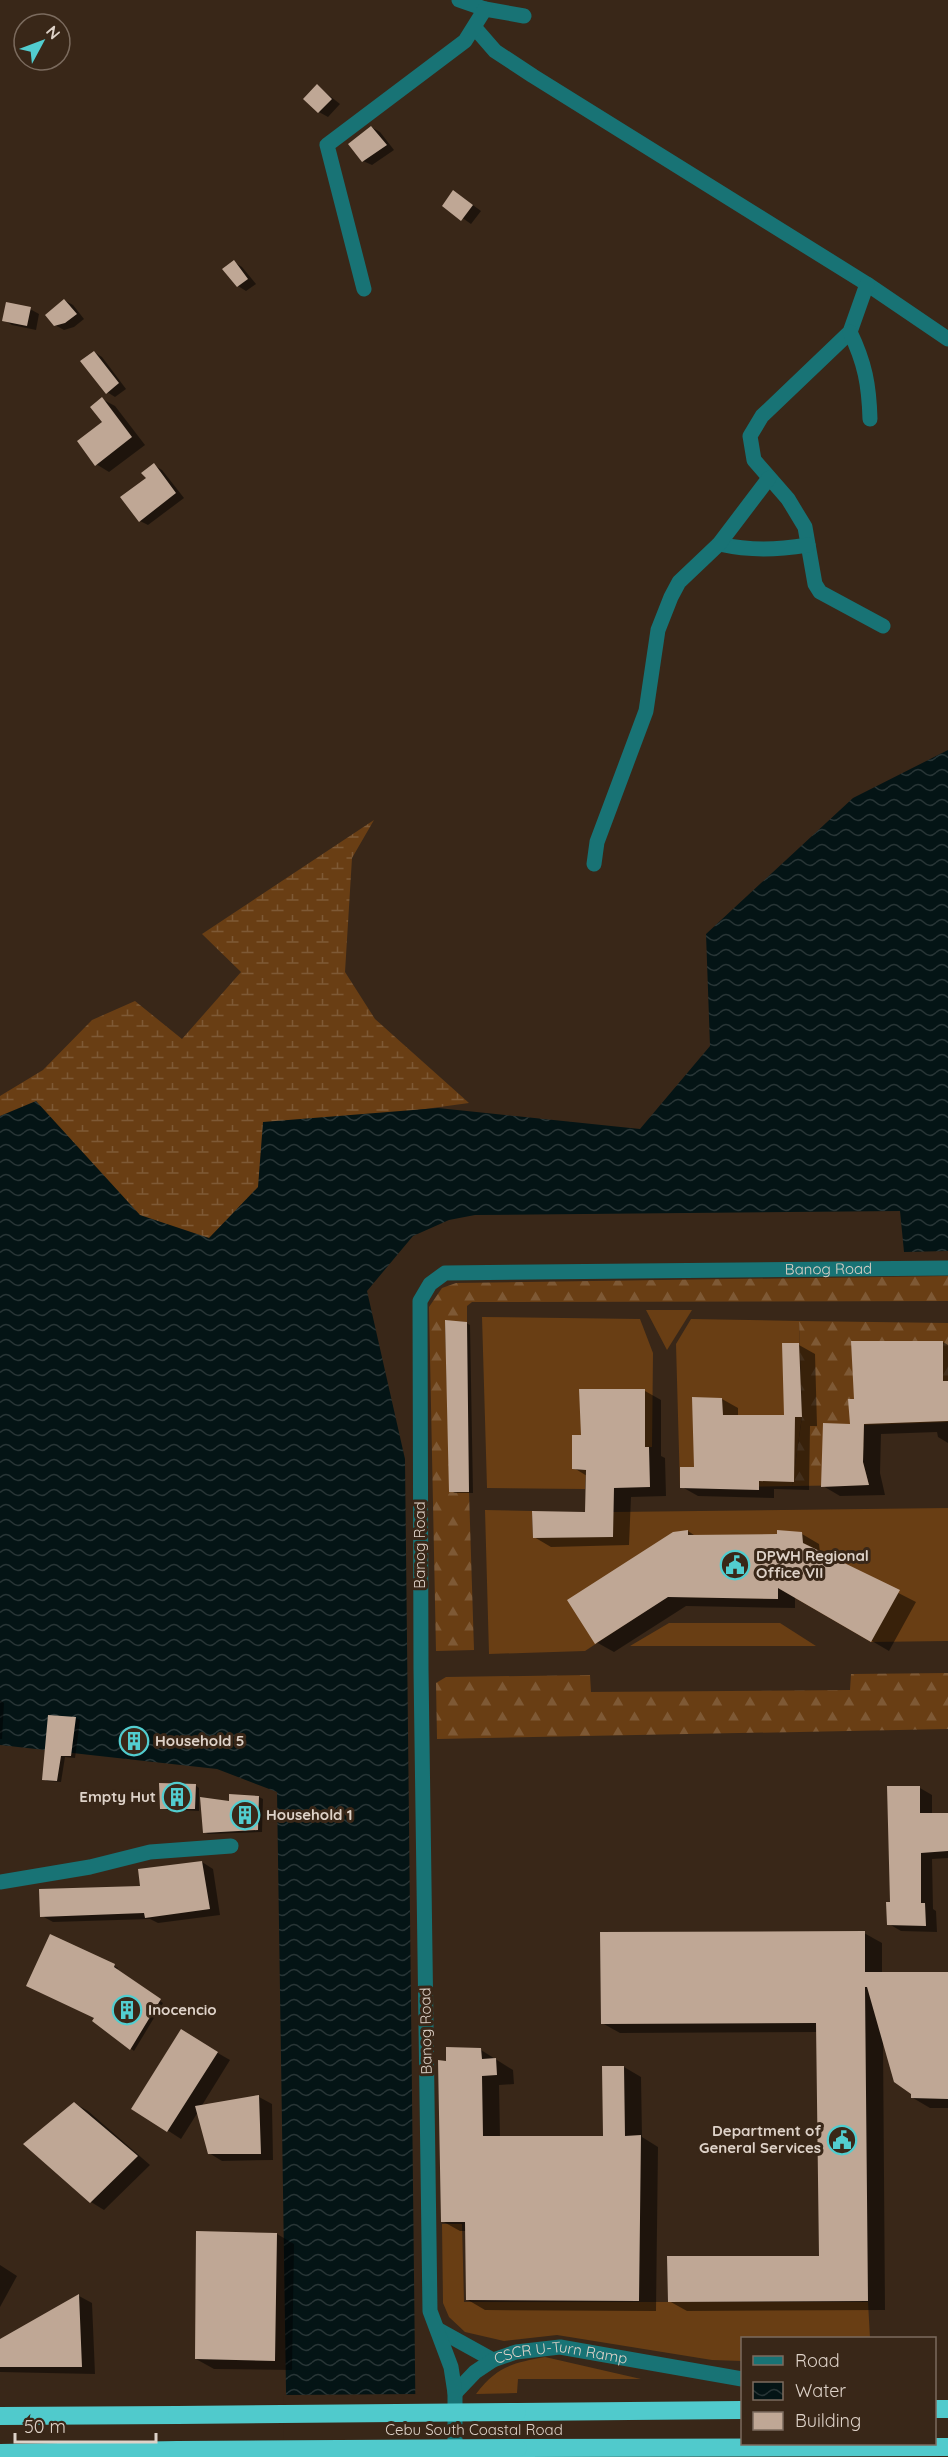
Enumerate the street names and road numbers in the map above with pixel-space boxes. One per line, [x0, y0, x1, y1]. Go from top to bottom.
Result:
street label: Banog Road [785, 1259, 872, 1279]
street label: Banog Road [410, 1501, 429, 1589]
street label: Banog Road [415, 1987, 436, 2075]
street label: CSCR U-Turn Ramp [491, 2337, 629, 2368]
street label: Cebu South Coastal Road [385, 2420, 563, 2439]

